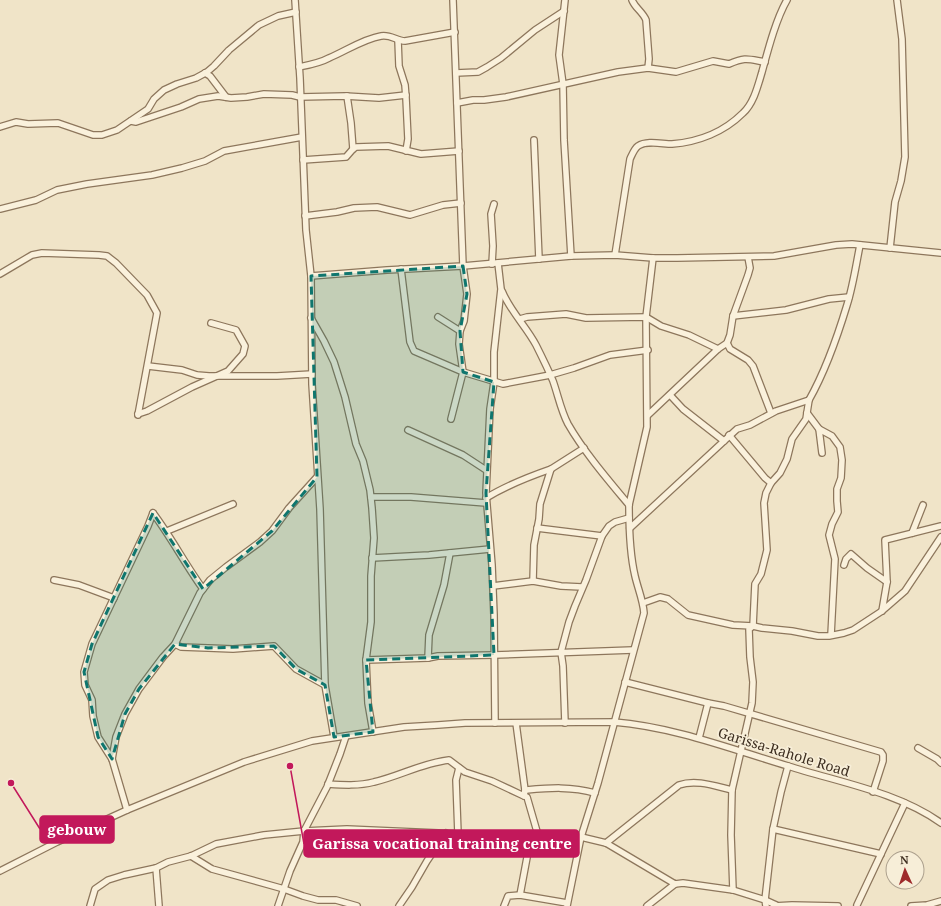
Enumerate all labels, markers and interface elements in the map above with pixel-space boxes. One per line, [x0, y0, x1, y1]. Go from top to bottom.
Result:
street label: Garissa-Rahole Road [716, 722, 853, 781]
callout: gebouw [40, 816, 114, 843]
text: gebouw [48, 819, 107, 839]
callout: Garissa vocational training centre [304, 830, 579, 857]
text: Garissa vocational training centre [312, 833, 572, 853]
north arrow [885, 850, 925, 890]
text: N [900, 852, 910, 867]

